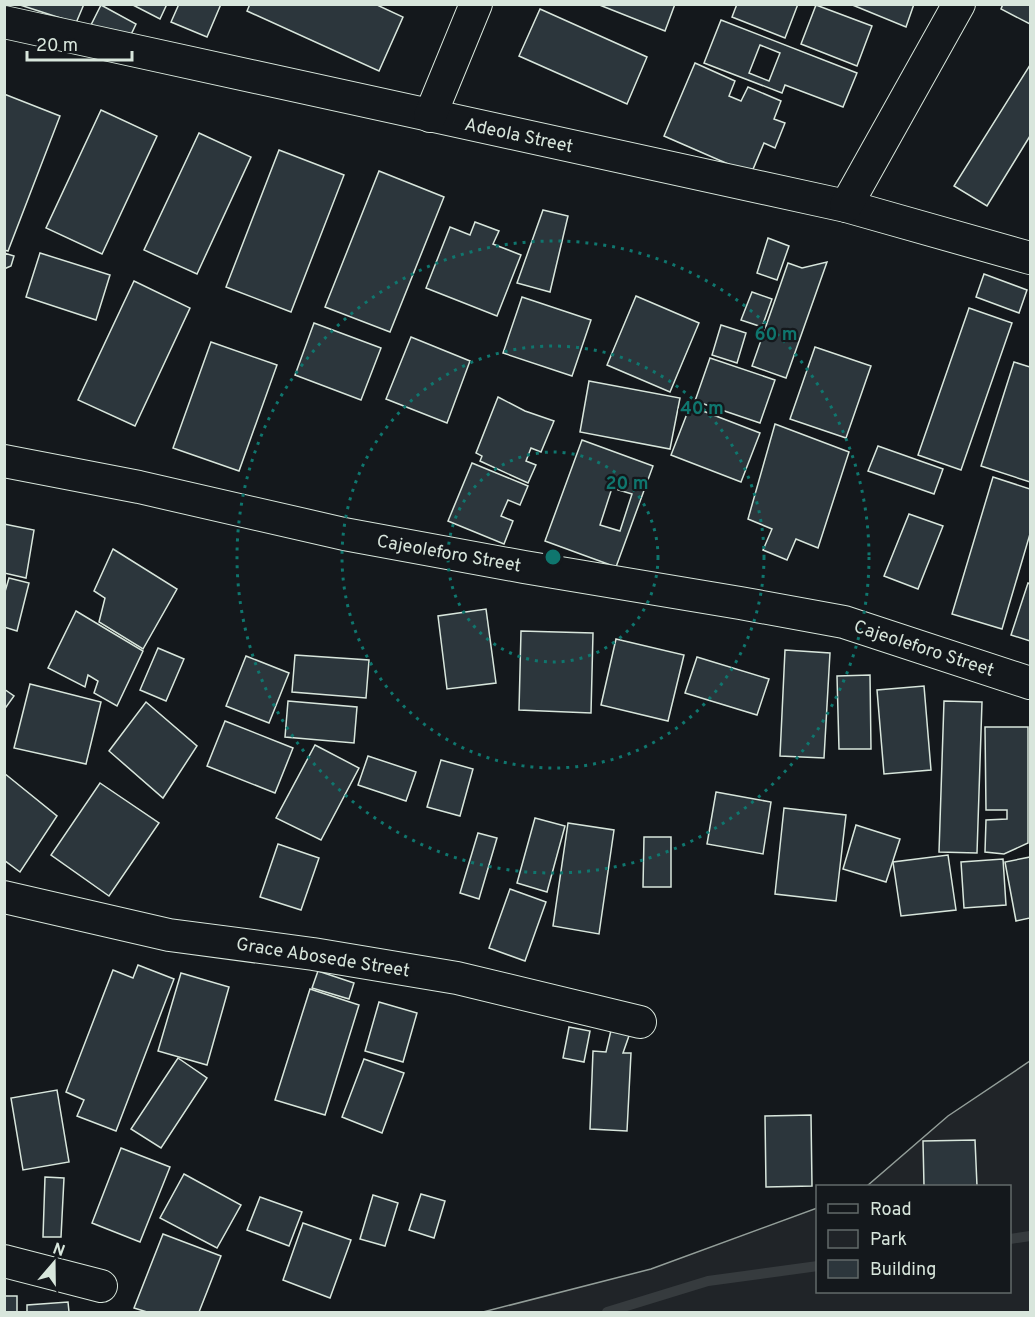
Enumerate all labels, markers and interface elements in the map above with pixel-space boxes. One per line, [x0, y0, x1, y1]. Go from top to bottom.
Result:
scale bar [27, 24, 132, 62]
text: 20 m [36, 35, 78, 58]
street label: Adeola Street [462, 114, 575, 159]
text: 60 m [754, 324, 798, 347]
text: 40 m [680, 398, 724, 421]
text: 20 m [605, 473, 649, 496]
street label: Cajeoleforo Street [375, 530, 523, 578]
centre of rings [543, 547, 563, 567]
street label: Cajeoleforo Street [850, 616, 997, 683]
street label: Grace Abosede Street [234, 933, 411, 984]
legend [816, 1185, 1011, 1293]
text: Road [870, 1199, 912, 1222]
text: Park [870, 1229, 907, 1252]
north arrow [24, 1233, 84, 1293]
text: N [50, 1239, 67, 1262]
text: Building [870, 1259, 936, 1282]

